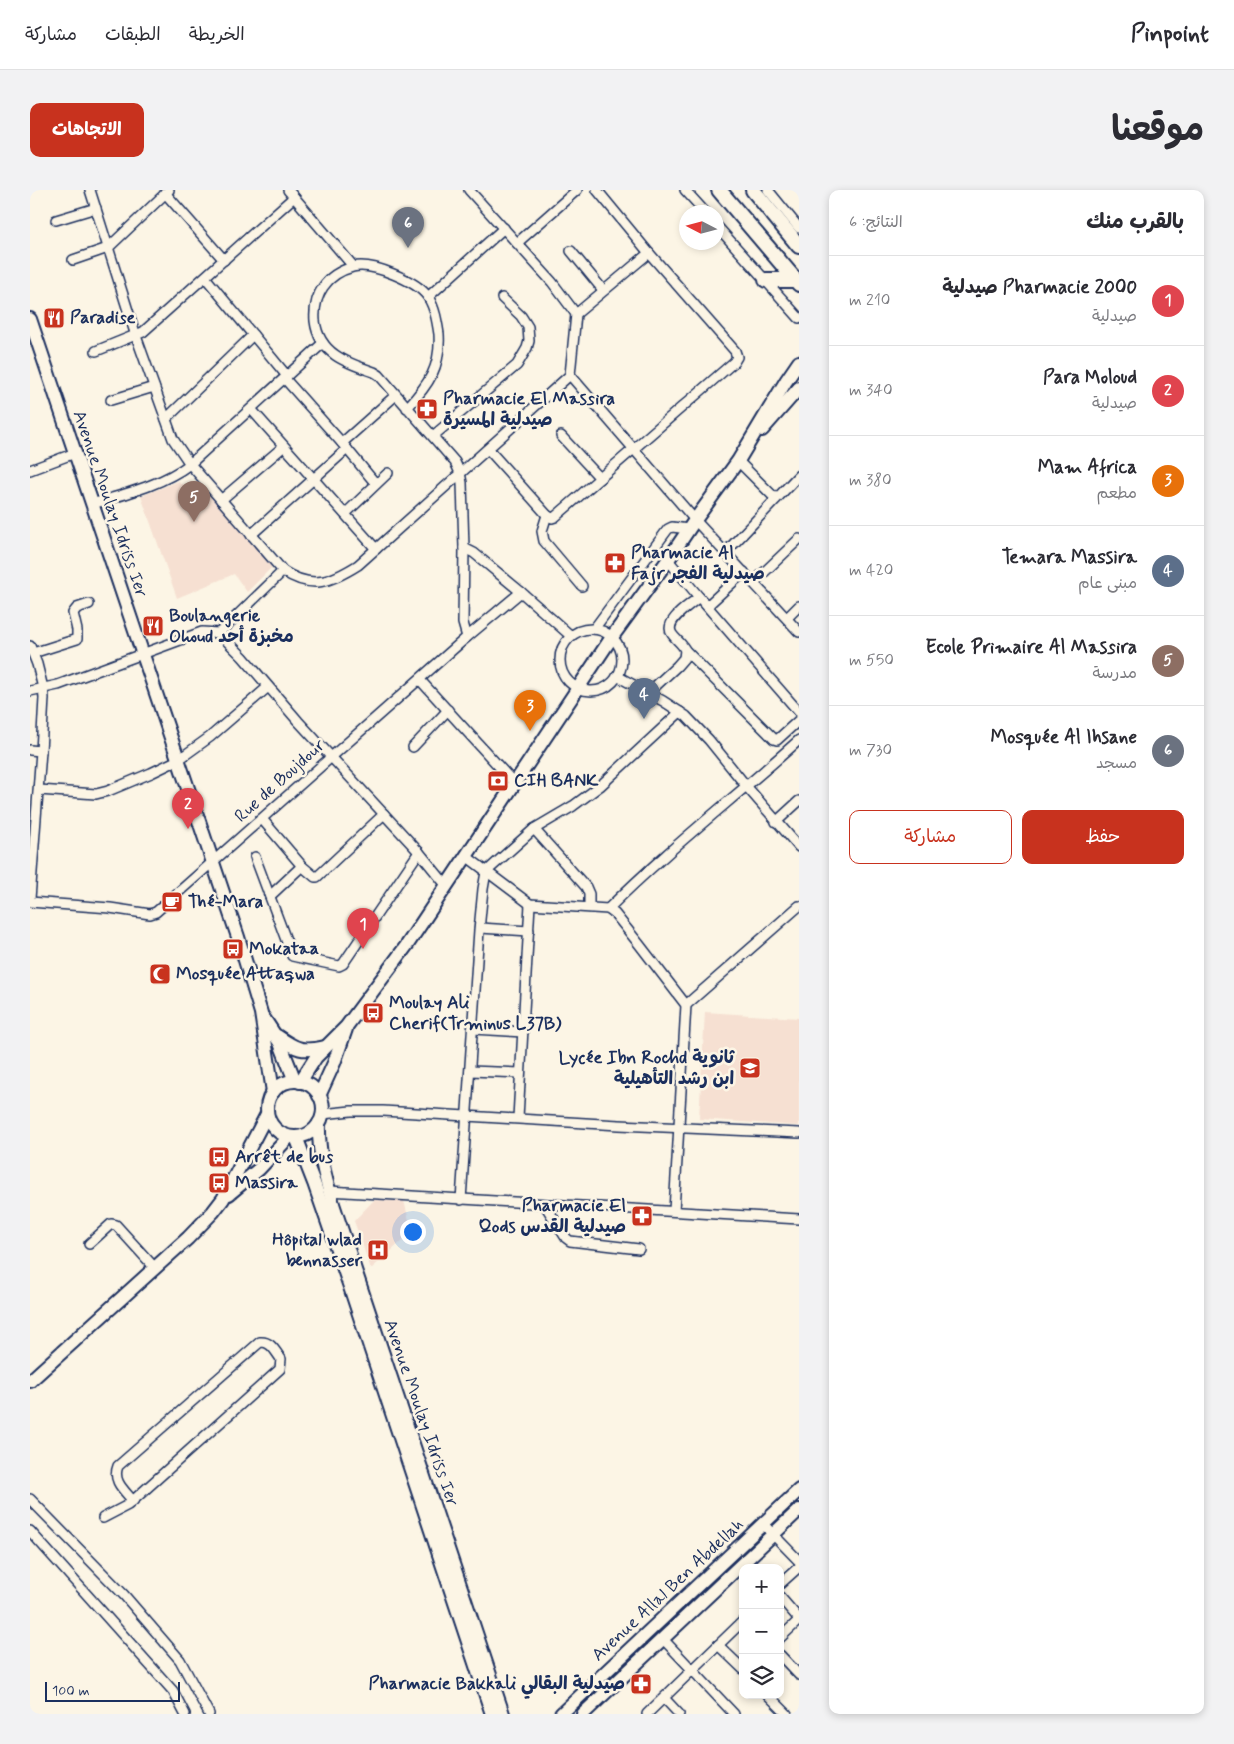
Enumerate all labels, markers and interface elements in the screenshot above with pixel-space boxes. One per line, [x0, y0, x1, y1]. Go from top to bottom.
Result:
text: Pinpoint [1131, 19, 1209, 50]
text: مشاركة [25, 23, 77, 47]
text: الطبقات [105, 23, 161, 47]
text: الخريطة [189, 23, 245, 47]
button: الاتجاهات [30, 103, 144, 157]
text: موقعنا [1111, 107, 1204, 153]
north arrow [679, 205, 724, 250]
pin: 6 [392, 207, 424, 248]
text: بالقرب منك [1086, 208, 1184, 236]
text: النتائج: 6 [849, 212, 903, 233]
text: Pharmacie 2000 صيدلية [942, 275, 1137, 300]
text: 210 m [849, 290, 890, 311]
text: 1 [1164, 290, 1172, 311]
restaurant icon: Paradise [42, 306, 66, 330]
place label: Paradise [70, 306, 136, 330]
text: صيدلية [1092, 306, 1137, 327]
text: Para Moloud [1043, 365, 1137, 390]
text: 340 m [849, 380, 893, 401]
text: 2 [1164, 380, 1172, 401]
place label: Pharmacie El Massira صيدلية المسيرة [443, 387, 615, 432]
text: صيدلية [1092, 393, 1137, 414]
pharmacy icon: Pharmacie El Massira صيدلية المسيرة [415, 397, 439, 421]
street label: Avenue Moulay Idriss Ier [67, 407, 153, 601]
text: Mam Africa [1038, 455, 1137, 480]
text: 380 m [849, 470, 892, 491]
text: 3 [1164, 470, 1172, 491]
pin: 5 [178, 481, 210, 522]
text: مطعم [1097, 483, 1137, 504]
place label: Pharmacie Al Fajr صيدلية الفجر [631, 541, 765, 586]
text: Temara Massira [1002, 545, 1137, 570]
pharmacy icon: Pharmacie Al Fajr صيدلية الفجر [603, 551, 627, 575]
text: 420 m [849, 560, 893, 581]
text: 4 [1163, 560, 1173, 581]
text: مبنى عام [1078, 573, 1137, 594]
place label: Boulangerie Ohoud مخبزة أحد [169, 604, 294, 649]
restaurant icon: Boulangerie Ohoud مخبزة أحد [141, 614, 165, 638]
text: Ecole Primaire Al Massira [925, 635, 1137, 660]
text: 550 m [849, 650, 894, 671]
text: 5 [1163, 650, 1173, 671]
text: مدرسة [1092, 663, 1137, 684]
pin: 4 [628, 678, 660, 719]
pin: 3 [514, 690, 546, 731]
text: Mosquée Al Ihsane [991, 725, 1137, 750]
street label: Rue de Boujdour [230, 734, 331, 828]
text: 730 m [849, 740, 892, 761]
text: 6 [1164, 740, 1172, 761]
text: مسجد [1096, 753, 1137, 774]
bank icon: CIH BANK [486, 769, 510, 793]
place label: CIH BANK [514, 769, 599, 793]
pin: 2 [172, 788, 204, 829]
button: مشاركة [849, 810, 1012, 864]
button: حفظ [1022, 810, 1184, 864]
cafe icon: Thé-Mara [160, 890, 184, 914]
place label: Thé-Mara [188, 890, 263, 914]
pin: 1 [347, 908, 379, 949]
bus stop icon: Mokataa [221, 937, 245, 961]
place label: Mokataa [249, 937, 319, 961]
mosque icon: Mosquée Attaqwa [148, 962, 172, 986]
place label: Mosquée Attaqwa [176, 962, 315, 986]
place label: Moulay Ali Cherif(Trminus L37B) [389, 991, 562, 1036]
bus stop icon: Moulay Ali Cherif(Trminus L37B) [361, 1001, 385, 1025]
place label: Lycée Ibn Rochd ثانوية ابن رشد التأهيلية [559, 1046, 736, 1091]
school or university icon: Lycée Ibn Rochd ثانوية ابن رشد التأهيلية [738, 1056, 762, 1080]
bus stop icon: Arrêt de bus [207, 1145, 231, 1169]
place label: Arrêt de bus [235, 1145, 333, 1169]
bus stop icon: Massira [207, 1171, 231, 1195]
place label: Massira [235, 1171, 299, 1195]
place label: Pharmacie El Qods صيدلية القدس [479, 1194, 626, 1239]
pharmacy icon: Pharmacie El Qods صيدلية القدس [630, 1204, 654, 1228]
your location [400, 1219, 426, 1245]
place label: Hôpital wlad bennasser [272, 1228, 363, 1273]
hospital icon: Hôpital wlad bennasser [366, 1238, 390, 1262]
street label: Avenue Moulay Idriss Ier [378, 1316, 464, 1510]
street label: Avenue Allal Ben Abdellah [587, 1513, 749, 1667]
map controls [739, 1564, 784, 1699]
button: + [739, 1564, 784, 1609]
button: − [739, 1609, 784, 1654]
button: layers [739, 1654, 784, 1699]
place label: Pharmacie Bakkali صيدلية البقالي [368, 1672, 625, 1699]
pharmacy icon: Pharmacie Bakkali صيدلية البقالي [629, 1672, 653, 1696]
scale bar [45, 1679, 180, 1702]
text: 100 m [52, 1682, 90, 1700]

